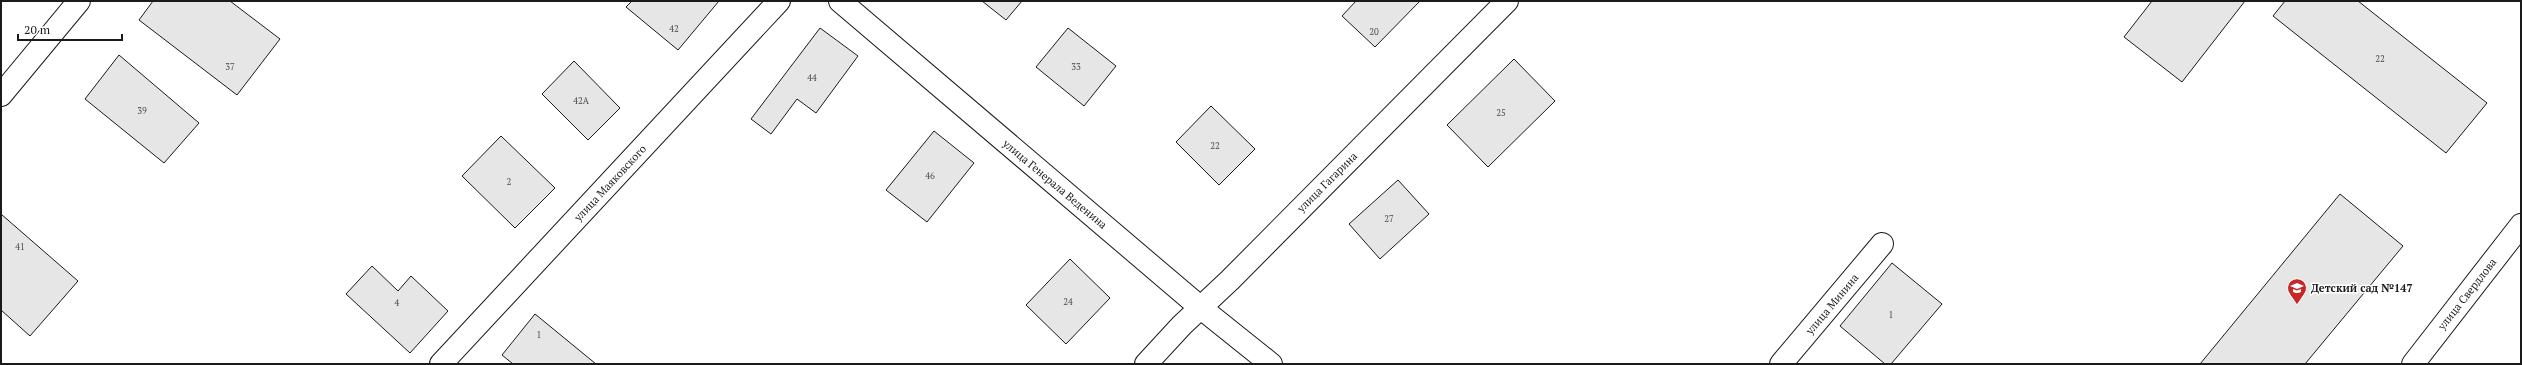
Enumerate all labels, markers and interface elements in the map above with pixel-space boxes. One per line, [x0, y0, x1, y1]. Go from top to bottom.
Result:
scale bar [18, 16, 122, 42]
text: 20 m [24, 22, 51, 37]
house number: 42 [669, 23, 679, 35]
house number: 20 [1369, 26, 1379, 38]
house number: 22 [2375, 53, 2385, 65]
house number: 37 [225, 61, 235, 73]
house number: 33 [1071, 61, 1081, 73]
house number: 44 [807, 72, 817, 84]
house number: 42А [573, 95, 590, 107]
house number: 39 [137, 105, 147, 117]
house number: 25 [1496, 107, 1506, 119]
street label: улица Генерала Веденина [999, 136, 1110, 232]
house number: 22 [1210, 140, 1220, 152]
street label: улица Маяковского [570, 142, 649, 225]
street label: улица Гагарина [1293, 149, 1360, 216]
house number: 46 [925, 170, 935, 182]
house number: 2 [507, 176, 512, 188]
house number: 27 [1384, 213, 1394, 225]
house number: 41 [15, 241, 25, 253]
street label: улица Свердлова [2434, 255, 2500, 333]
street label: улица Минина [1802, 270, 1862, 338]
school or university icon: Детский сад №147 [2286, 277, 2308, 305]
place label: Детский сад №147 [2311, 281, 2413, 295]
house number: 24 [1063, 296, 1073, 308]
house number: 4 [395, 297, 400, 309]
house number: 1 [1889, 309, 1893, 321]
house number: 1 [537, 329, 541, 341]

